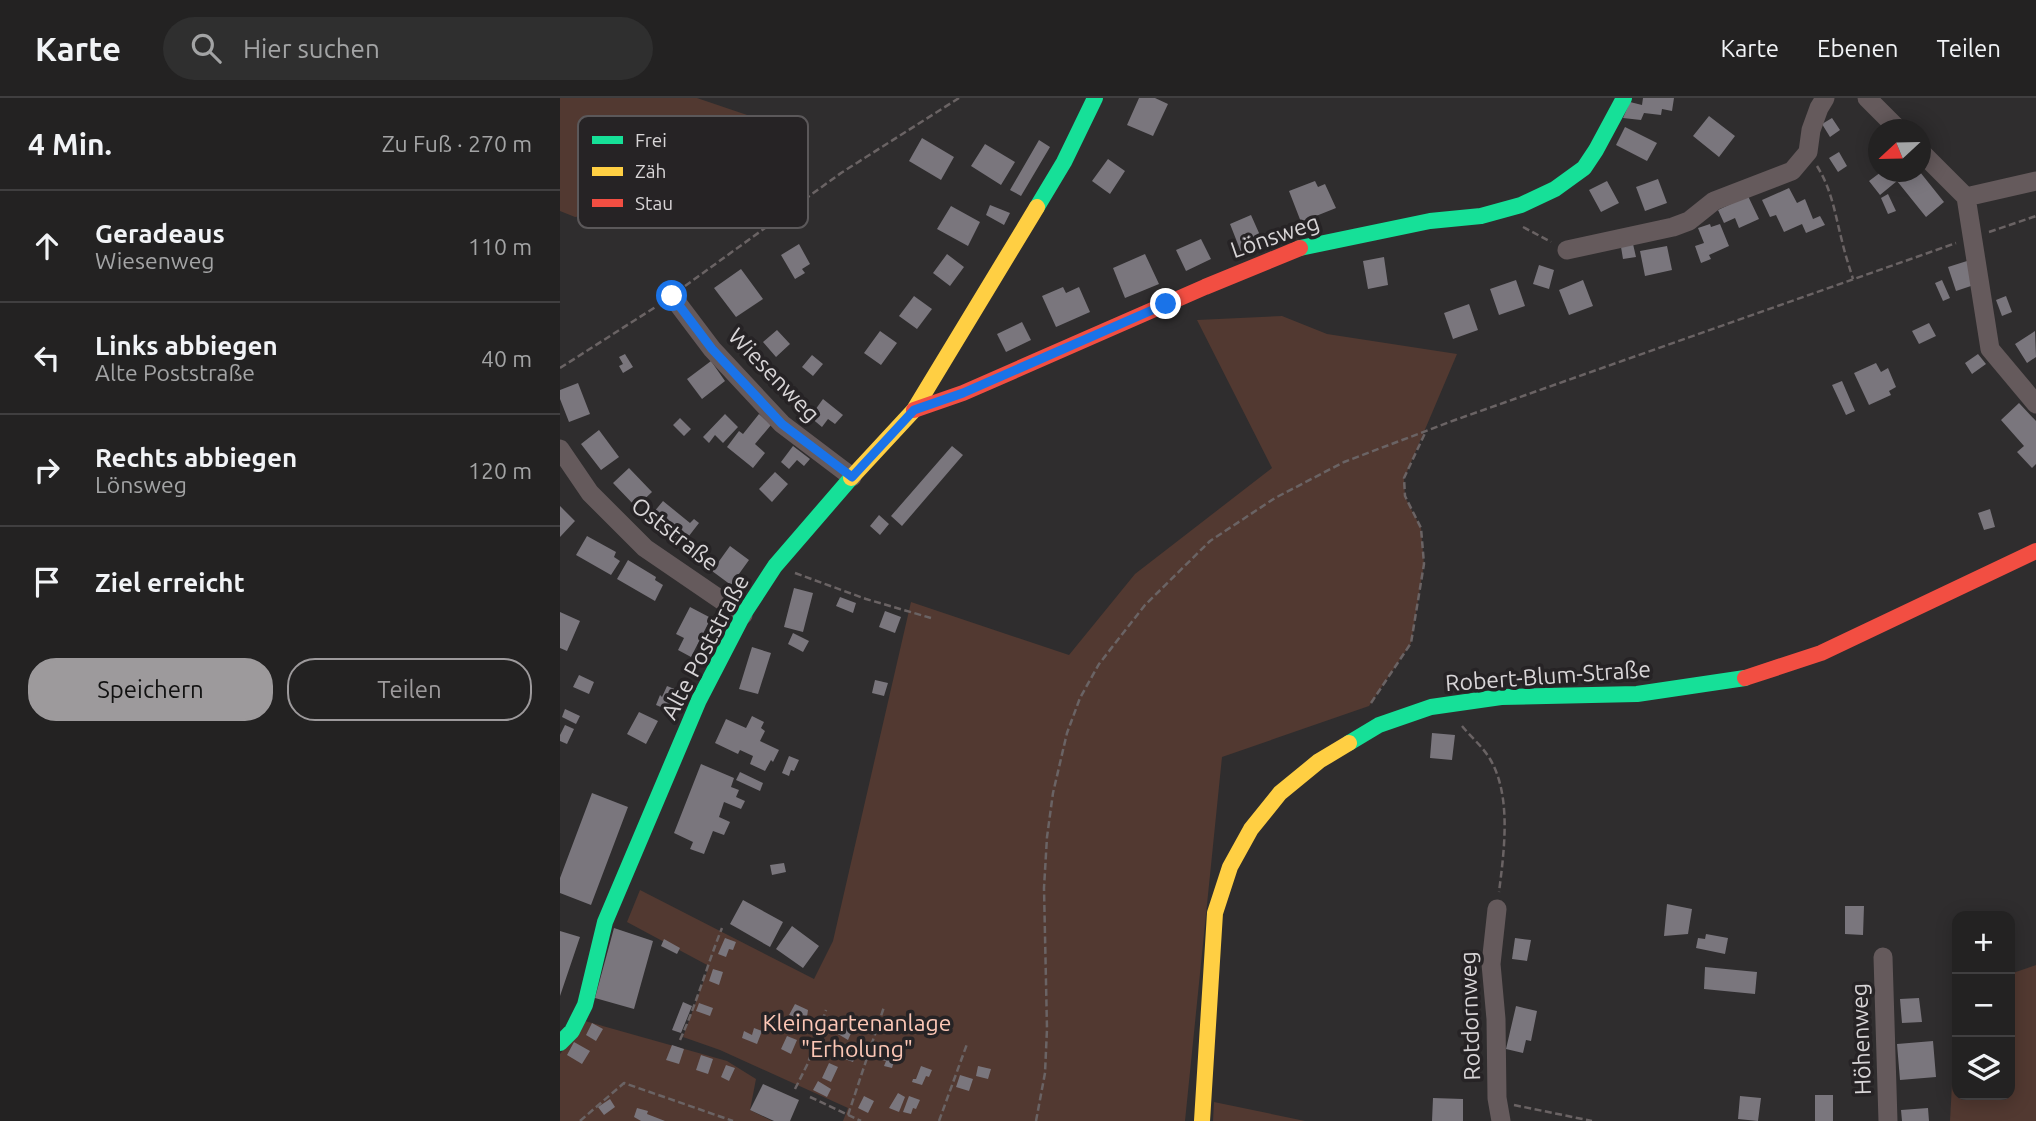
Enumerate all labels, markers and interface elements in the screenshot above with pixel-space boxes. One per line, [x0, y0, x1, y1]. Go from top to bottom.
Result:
search box [163, 17, 653, 80]
icon: search [187, 29, 225, 67]
text: Karte [35, 30, 121, 67]
text: Hier suchen [243, 34, 380, 63]
text: Karte [1720, 35, 1779, 62]
text: Ebenen [1817, 35, 1898, 62]
text: Teilen [1936, 35, 2001, 62]
legend [578, 116, 808, 228]
north arrow [1868, 119, 1931, 182]
text: 4 Min. [28, 127, 112, 161]
text: Frei [635, 129, 667, 151]
text: Zu Fuß · 270 m [382, 131, 532, 156]
text: Zäh [635, 160, 666, 182]
text: Stau [635, 192, 673, 214]
street label: Lönsweg [1227, 209, 1322, 262]
text: Geradeaus [95, 219, 225, 248]
icon: ahead [28, 227, 66, 265]
text: 110 m [468, 234, 532, 259]
text: Wiesenweg [95, 248, 215, 273]
route start [656, 280, 687, 311]
route end [1150, 288, 1181, 319]
street label: Wiesenweg [724, 323, 825, 426]
text: Links abbiegen [95, 331, 278, 360]
icon: left [28, 339, 66, 377]
text: 40 m [481, 346, 532, 371]
text: Alte Poststraße [95, 360, 255, 385]
text: Rechts abbiegen [95, 443, 297, 472]
icon: right [28, 451, 66, 489]
text: 120 m [468, 458, 532, 483]
text: Lönsweg [95, 472, 187, 497]
street label: Oststraße [627, 492, 724, 575]
icon: arrive [28, 563, 66, 601]
text: Ziel erreicht [95, 568, 245, 597]
street label: Alte Poststraße [656, 570, 753, 723]
street label: Robert-Blum-Straße [1444, 656, 1652, 695]
button: Speichern [28, 658, 273, 721]
button: Teilen [287, 658, 532, 721]
map controls [1952, 911, 2015, 1100]
button: + [1952, 911, 2015, 974]
street label: Rotdornweg [1455, 951, 1484, 1081]
button: − [1952, 974, 2015, 1037]
street label: Höhenweg [1846, 983, 1875, 1096]
park label: Kleingartenanlage "Erholung" [763, 1010, 951, 1061]
button: layers [1952, 1037, 2015, 1100]

